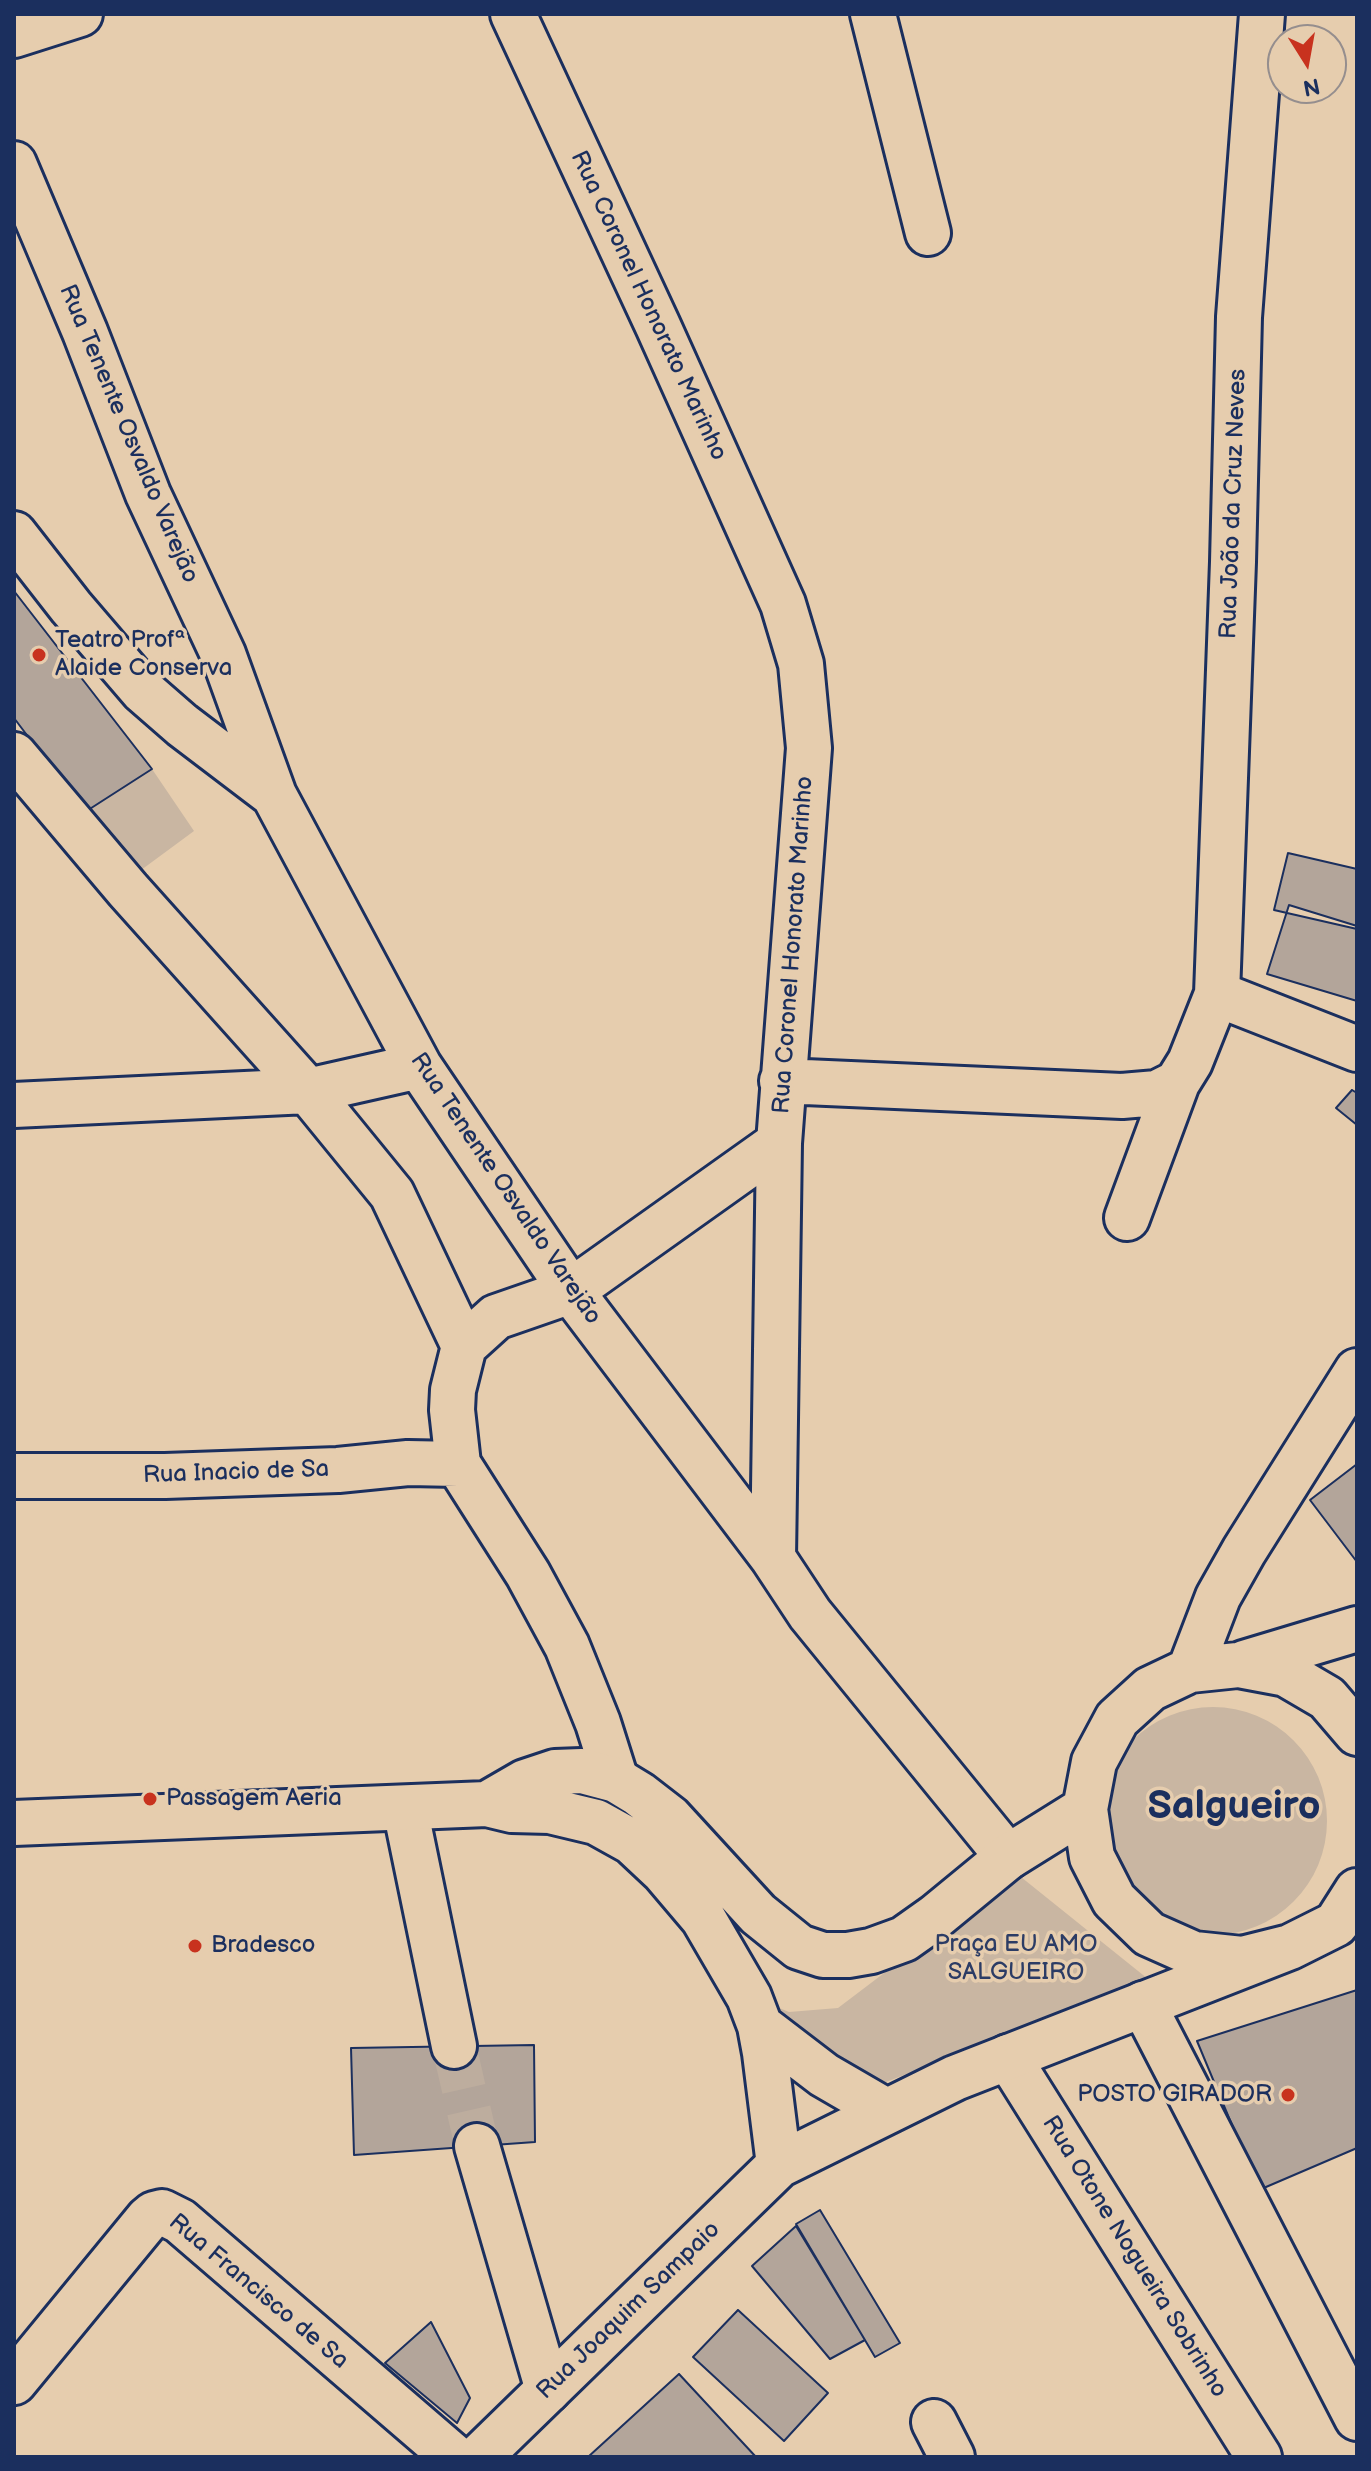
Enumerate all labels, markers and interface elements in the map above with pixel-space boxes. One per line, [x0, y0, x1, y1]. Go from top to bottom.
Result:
north arrow [1267, 24, 1347, 104]
text: N [1301, 71, 1322, 101]
street label: Rua Coronel Honorato Marinho [563, 147, 733, 465]
street label: Rua Tenente Osvaldo Varejão [52, 280, 204, 588]
street label: Rua João da Cruz Neves [1215, 368, 1253, 640]
place label: Teatro Profª Alaide Conserva [55, 627, 232, 683]
marker: Teatro Profª Alaide Conserva [30, 646, 48, 664]
street label: Rua Coronel Honorato Marinho [768, 775, 820, 1115]
street label: Rua Tenente Osvaldo Varejão [403, 1048, 607, 1330]
street label: Rua Inacio de Sa [142, 1455, 330, 1491]
district label: Salgueiro [1148, 1784, 1320, 1832]
place label: Passagem Aeria [166, 1785, 342, 1813]
marker: Passagem Aeria [141, 1790, 159, 1808]
park label: Praça EU AMO SALGUEIRO [934, 1931, 1098, 1987]
place label: Bradesco [211, 1932, 315, 1960]
marker: Bradesco [186, 1937, 204, 1955]
place label: POSTO GIRADOR [1077, 2081, 1272, 2109]
marker: POSTO GIRADOR [1279, 2086, 1297, 2104]
street label: Rua Otone Nogueira Sobrinho [1035, 2111, 1233, 2403]
street label: Rua Francisco de Sa [162, 2208, 354, 2376]
street label: Rua Joaquim Sampaio [531, 2216, 727, 2406]

